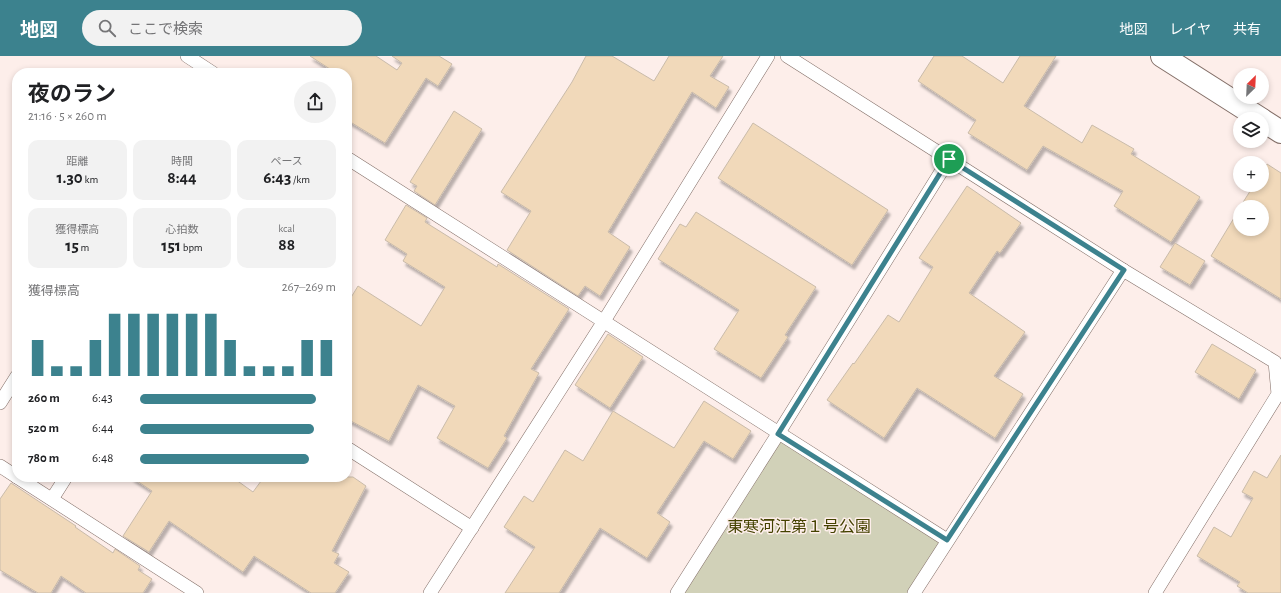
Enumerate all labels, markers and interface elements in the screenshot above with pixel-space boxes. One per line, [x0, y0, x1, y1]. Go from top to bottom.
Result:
search box [82, 10, 362, 46]
icon: search [96, 17, 118, 39]
text: 地図 [20, 21, 58, 40]
text: ここで検索 [128, 22, 203, 37]
text: 地図 [1119, 23, 1147, 37]
text: レイヤ [1169, 23, 1211, 37]
text: 共有 [1233, 23, 1261, 37]
north arrow [1233, 68, 1269, 104]
map controls [1233, 68, 1269, 236]
button: share [294, 81, 336, 123]
text: 夜のラン [28, 83, 116, 105]
text: 21:16 · 5 × 260 m [28, 110, 107, 123]
button: layers [1233, 112, 1269, 148]
pin [932, 142, 966, 176]
icon: arrive [938, 148, 960, 170]
text: 距離 [66, 156, 88, 167]
text: 時間 [171, 156, 193, 167]
text: ペース [270, 156, 303, 167]
button: + [1233, 156, 1269, 192]
text: 1.30 [56, 169, 83, 186]
text: 8:44 [167, 169, 197, 186]
text: 6:43 [263, 169, 291, 186]
text: km [83, 174, 98, 185]
text: /km [291, 174, 310, 185]
button: − [1233, 200, 1269, 236]
text: kcal [278, 223, 295, 234]
text: 獲得標高 [55, 224, 99, 235]
text: 心拍数 [165, 224, 198, 235]
text: 88 [278, 236, 295, 253]
text: 15 [65, 237, 79, 254]
text: 151 [161, 237, 181, 254]
text: m [79, 242, 89, 253]
text: bpm [181, 242, 203, 253]
text: 267–269 m [282, 281, 336, 294]
text: 獲得標高 [28, 285, 80, 298]
text: 260 m [28, 392, 60, 405]
text: 6:43 [92, 392, 113, 405]
text: 520 m [28, 422, 59, 435]
text: 6:44 [92, 422, 114, 435]
text: 780 m [28, 452, 59, 465]
text: 6:48 [92, 452, 114, 465]
park label: 東寒河江第１号公園 [727, 518, 871, 535]

